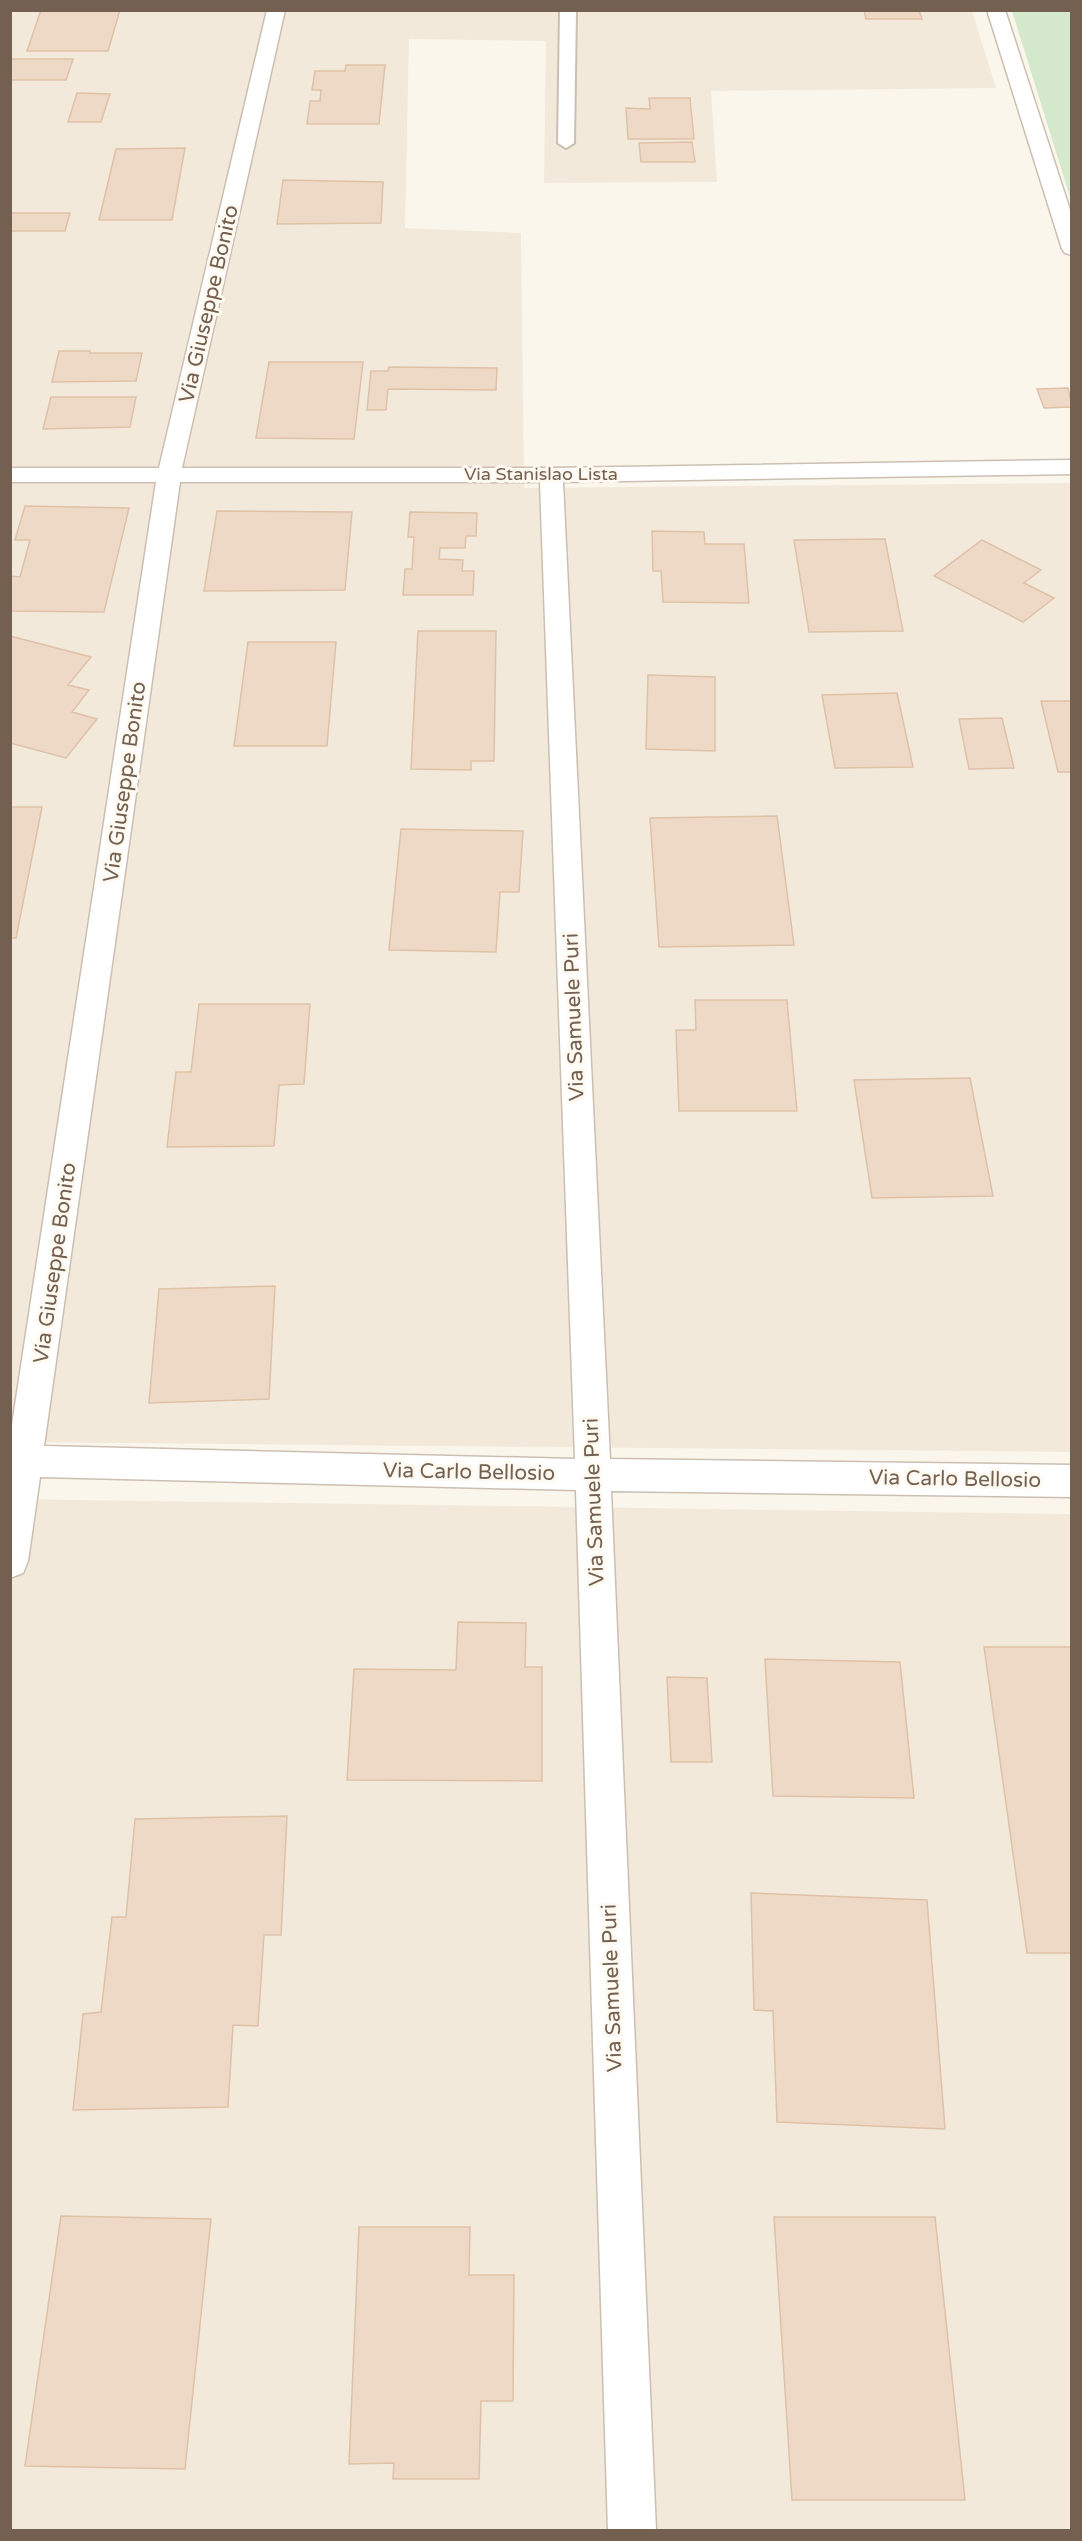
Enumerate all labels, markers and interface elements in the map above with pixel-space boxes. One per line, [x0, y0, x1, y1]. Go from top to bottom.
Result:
street label: Via Giuseppe Bonito [174, 203, 244, 405]
street label: Via Stanislao Lista [464, 463, 618, 485]
street label: Via Giuseppe Bonito [99, 680, 151, 884]
street label: Via Samuele Puri [559, 933, 589, 1101]
street label: Via Giuseppe Bonito [29, 1161, 81, 1365]
street label: Via Samuele Puri [579, 1418, 609, 1586]
street label: Via Carlo Bellosio [383, 1458, 555, 1486]
street label: Via Carlo Bellosio [869, 1465, 1041, 1493]
street label: Via Samuele Puri [597, 1904, 627, 2072]

